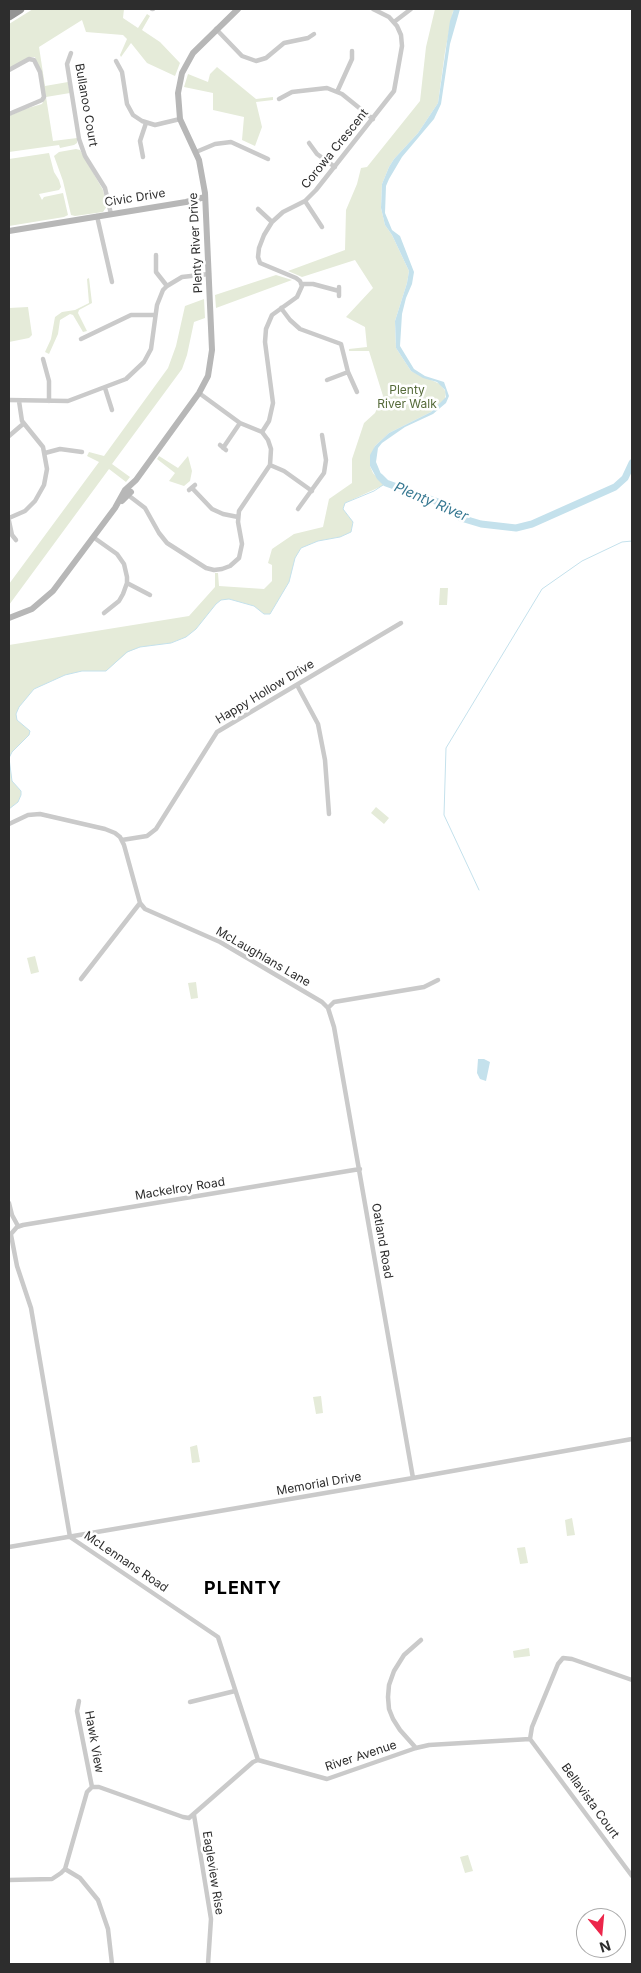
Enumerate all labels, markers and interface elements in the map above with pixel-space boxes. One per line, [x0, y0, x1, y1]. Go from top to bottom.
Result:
street label: Bullanoo Court [72, 62, 100, 148]
street label: Corowa Crescent [298, 106, 372, 192]
street label: Civic Drive [104, 186, 166, 210]
street label: Plenty River Drive [186, 192, 206, 294]
park label: Plenty River Walk [377, 383, 437, 411]
water label: Plenty River [392, 479, 470, 525]
street label: Happy Hollow Drive [213, 657, 317, 727]
street label: McLaughlans Lane [213, 924, 313, 990]
street label: Mackelroy Road [134, 1175, 226, 1203]
street label: Oatland Road [368, 1202, 396, 1280]
street label: Memorial Drive [275, 1469, 363, 1499]
street label: McLennans Road [81, 1529, 171, 1595]
district label: PLENTY [203, 1578, 283, 1600]
street label: Hawk View [81, 1710, 107, 1774]
street label: River Avenue [324, 1738, 398, 1774]
street label: Bellavista Court [558, 1761, 622, 1841]
street label: Eagleview Rise [199, 1830, 227, 1916]
north arrow [576, 1908, 626, 1958]
text: N [598, 1937, 613, 1957]

